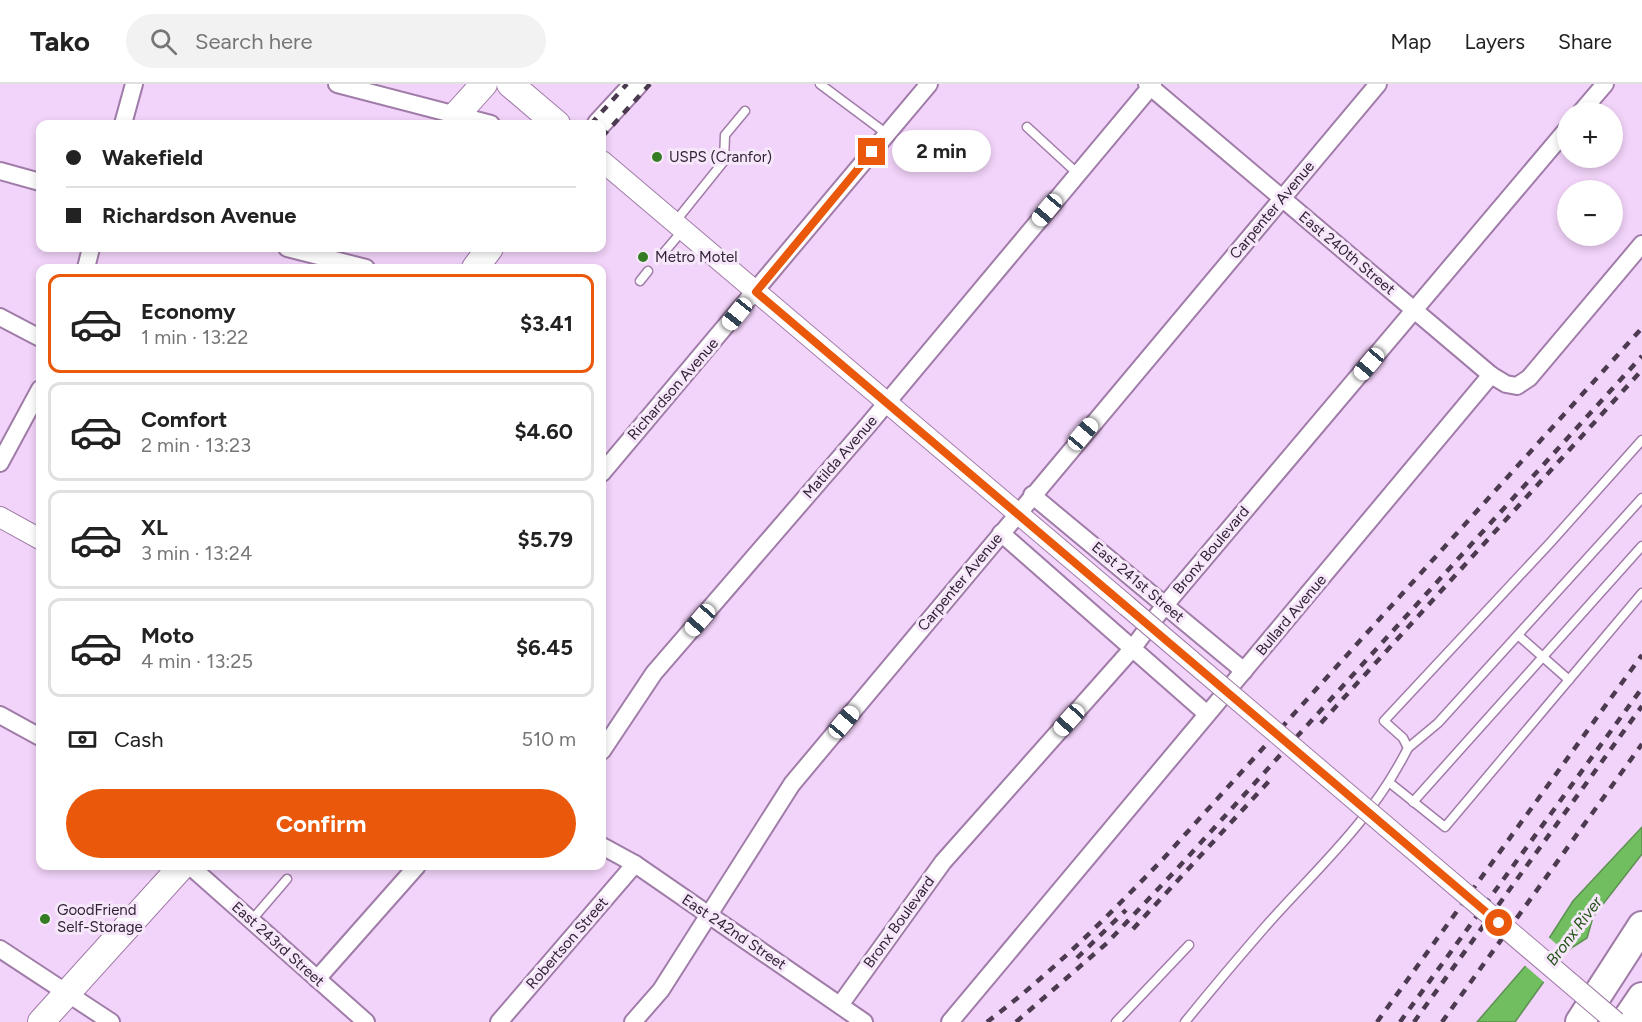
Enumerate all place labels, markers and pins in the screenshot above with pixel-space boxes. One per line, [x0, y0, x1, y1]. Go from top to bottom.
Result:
place label: USPS (Cranfor) [669, 148, 772, 166]
marker: USPS (Cranfor) [650, 150, 664, 164]
place label: Metro Motel [655, 248, 738, 266]
marker: Metro Motel [636, 250, 650, 264]
place label: GoodFriend Self-Storage [57, 901, 143, 936]
marker: GoodFriend Self-Storage [38, 912, 52, 926]

